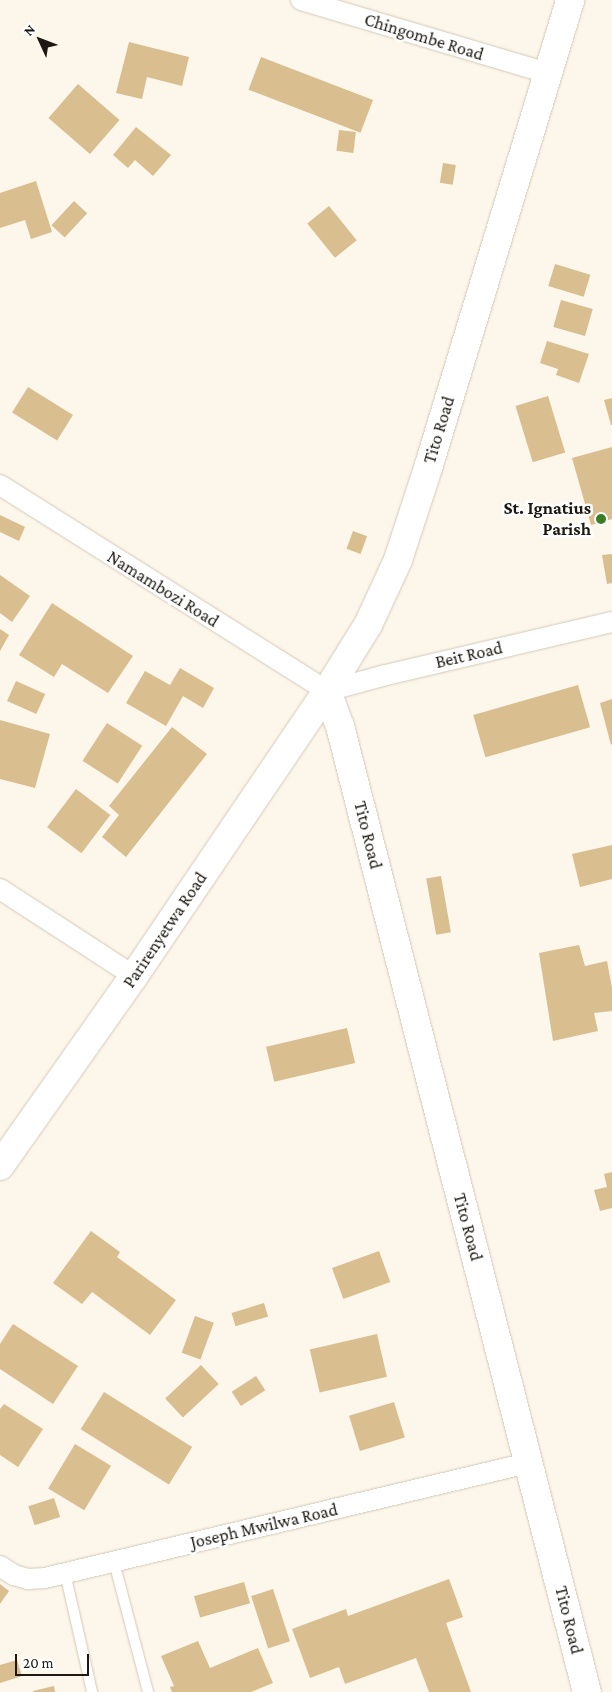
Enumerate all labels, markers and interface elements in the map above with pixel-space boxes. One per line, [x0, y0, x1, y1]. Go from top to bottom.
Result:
street label: Chingombe Road [362, 9, 486, 65]
north arrow [15, 15, 65, 65]
text: N [20, 21, 38, 39]
street label: Tito Road [419, 394, 459, 466]
place label: St. Ignatius Parish [504, 498, 591, 540]
marker: St. Ignatius Parish [595, 513, 607, 525]
street label: Namambozi Road [103, 546, 223, 632]
street label: Beit Road [433, 637, 505, 673]
street label: Tito Road [349, 799, 387, 871]
street label: Parirenyetwa Road [118, 868, 212, 992]
street label: Tito Road [449, 1191, 487, 1263]
street label: Joseph Mwilwa Road [188, 1499, 340, 1553]
street label: Tito Road [550, 1584, 588, 1656]
scale bar [18, 1644, 91, 1676]
text: 20 m [23, 1655, 54, 1671]

